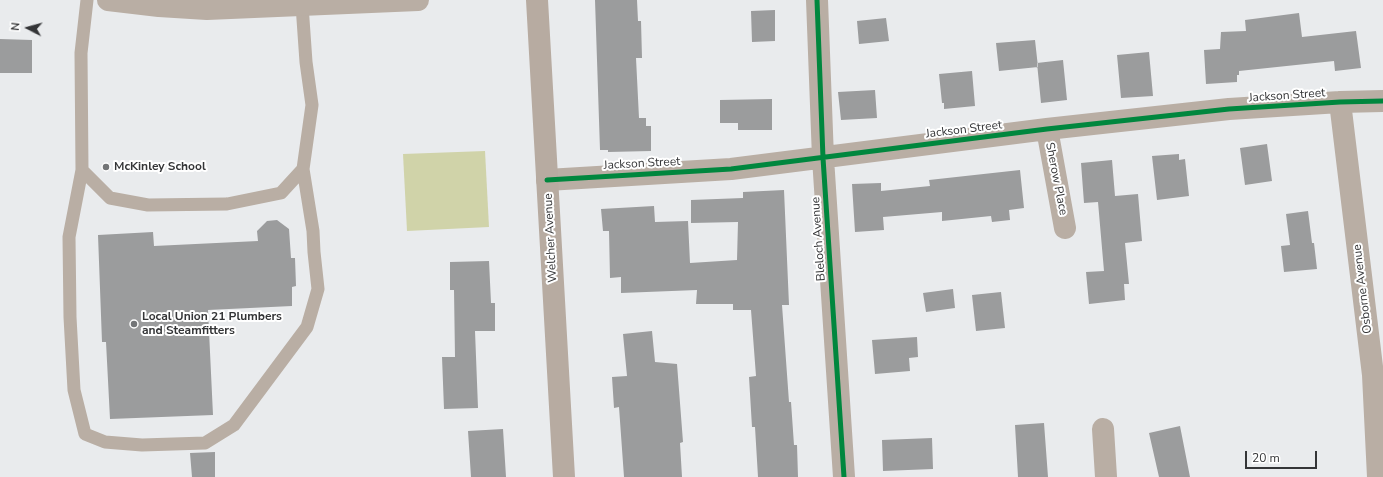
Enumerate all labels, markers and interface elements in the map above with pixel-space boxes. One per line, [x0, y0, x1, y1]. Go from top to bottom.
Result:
north arrow [8, 8, 48, 48]
text: N [8, 22, 23, 32]
street label: Jackson Street [1248, 86, 1326, 106]
street label: Jackson Street [925, 118, 1003, 142]
street label: Sherow Place [1042, 141, 1070, 217]
street label: Jackson Street [603, 155, 681, 173]
place label: McKinley School [114, 160, 206, 174]
marker: McKinley School [101, 162, 111, 172]
street label: Welcher Avenue [541, 193, 561, 283]
street label: Bleloch Avenue [809, 196, 829, 282]
street label: Osborne Avenue [1350, 243, 1376, 335]
place label: Local Union 21 Plumbers and Steamfitters [142, 310, 282, 338]
marker: Local Union 21 Plumbers and Steamfitters [129, 319, 139, 329]
scale bar [1247, 443, 1319, 469]
text: 20 m [1252, 450, 1280, 466]

